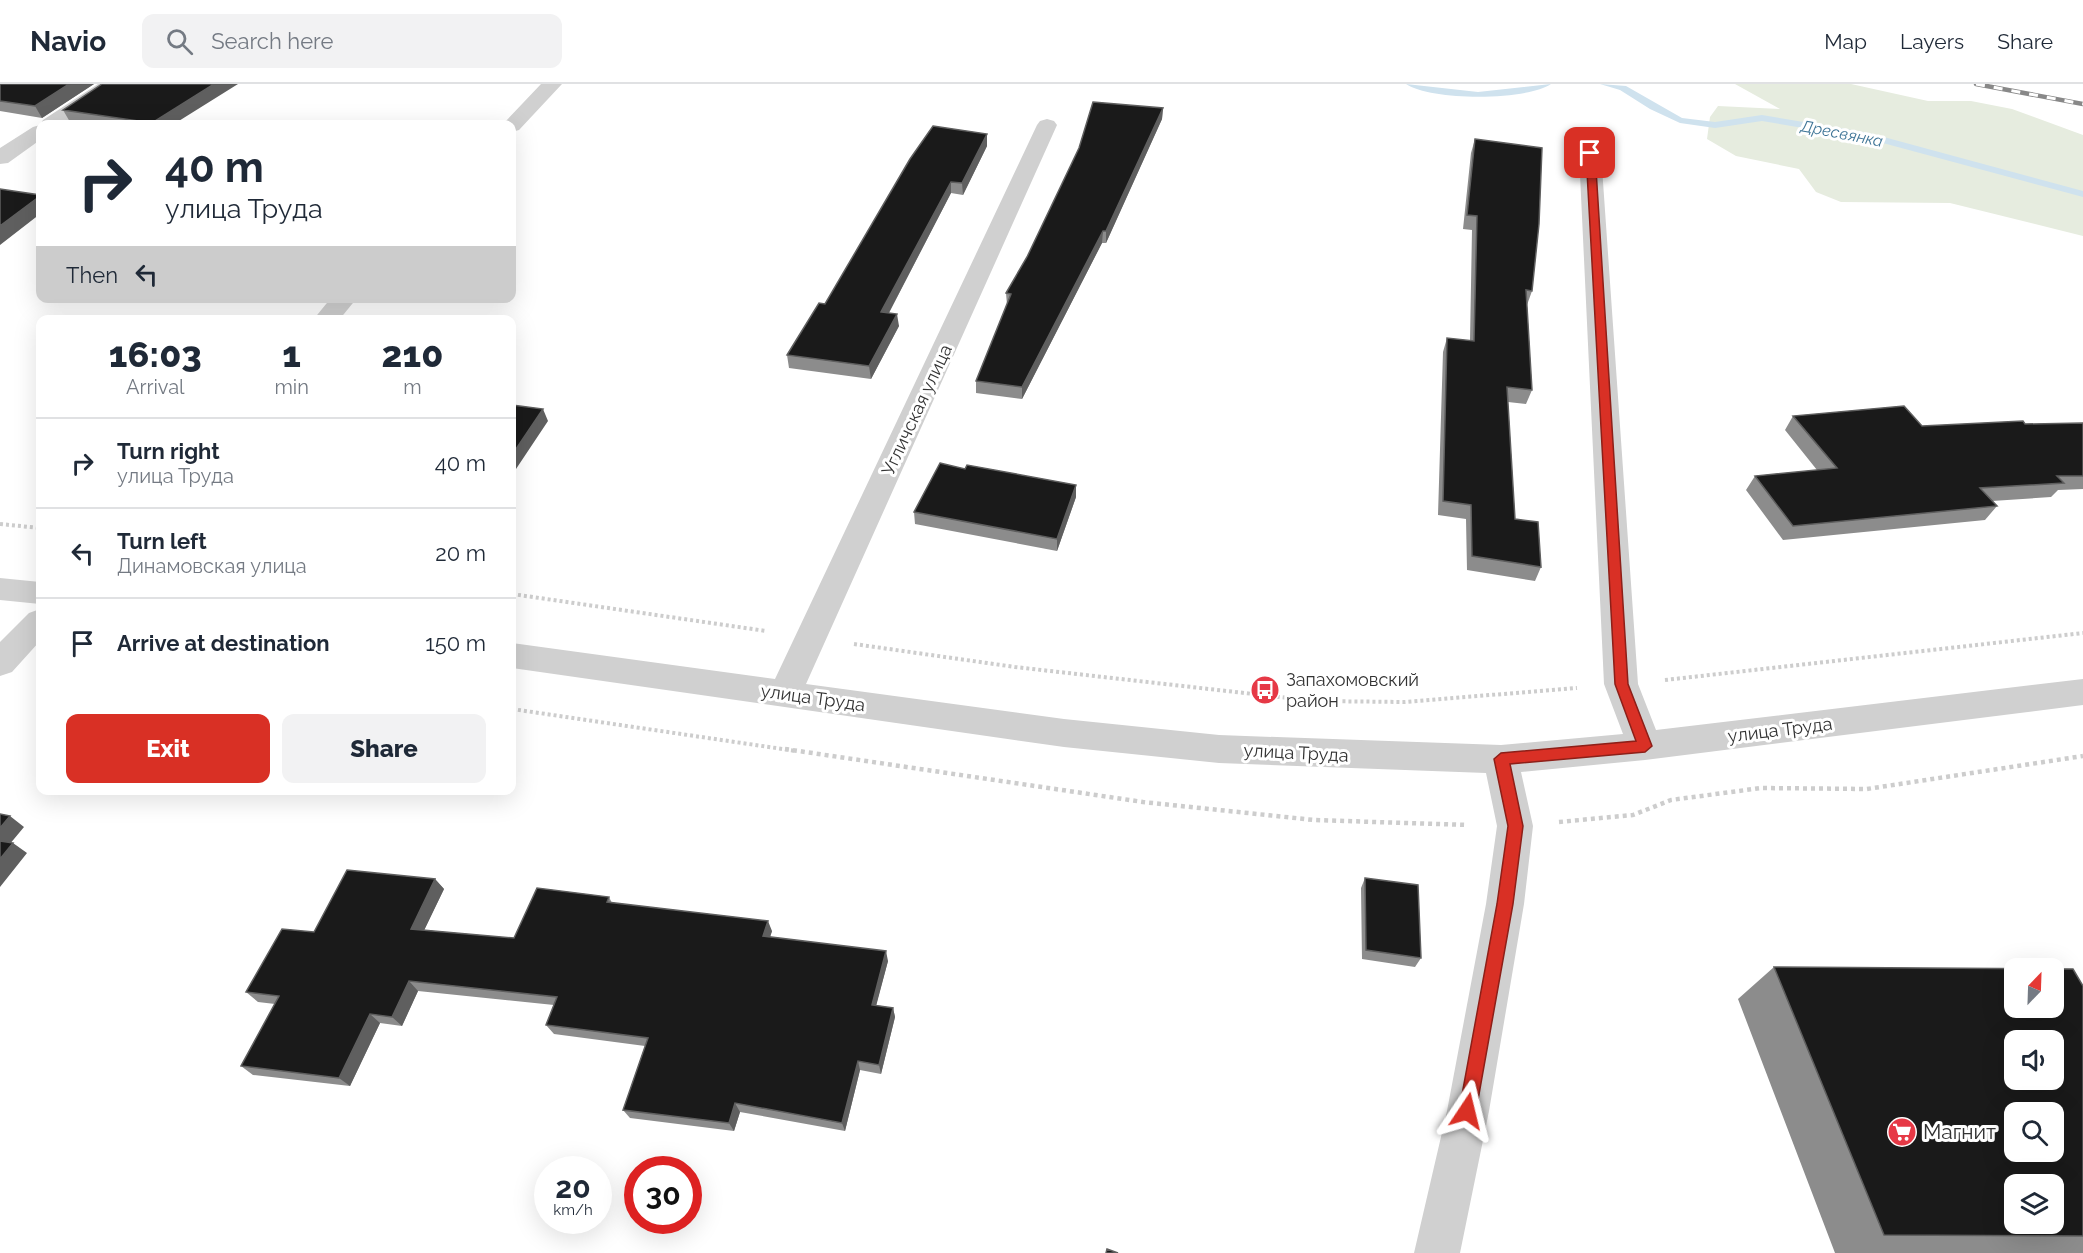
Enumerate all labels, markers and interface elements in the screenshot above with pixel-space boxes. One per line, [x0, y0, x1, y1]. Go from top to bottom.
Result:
search box [142, 14, 562, 68]
text: Navio [30, 25, 106, 58]
icon: search [163, 25, 196, 58]
text: Search here [211, 28, 333, 54]
text: Map [1824, 29, 1867, 54]
text: Layers [1900, 29, 1964, 54]
text: Share [1997, 29, 2053, 54]
water label: Дресвянка [1798, 116, 1885, 151]
pin [1564, 127, 1615, 178]
icon: arrive [1573, 136, 1606, 169]
text: 40 m [165, 143, 264, 192]
icon: right [66, 144, 144, 222]
text: улица Труда [165, 193, 323, 224]
icon: left [130, 258, 163, 291]
text: Then [66, 262, 118, 288]
text: 16:03 [109, 333, 202, 375]
text: 1 [282, 333, 301, 375]
text: 210 [382, 333, 443, 375]
street label: Угличская улица [877, 341, 956, 479]
text: Arrival [126, 375, 185, 399]
text: min [274, 375, 309, 399]
text: m [403, 375, 422, 399]
text: Turn right [117, 438, 220, 464]
icon: right [66, 447, 99, 480]
text: 40 m [435, 450, 486, 476]
text: улица Труда [117, 464, 234, 488]
text: Turn left [117, 528, 207, 554]
icon: left [66, 537, 99, 570]
text: 20 m [435, 540, 486, 566]
text: Динамовская улица [117, 554, 307, 578]
icon: arrive [66, 627, 99, 660]
text: Arrive at destination [117, 630, 330, 656]
text: 150 m [425, 630, 486, 656]
place label: Запахомовский район [1286, 669, 1419, 711]
bus stop icon: Запахомовский район [1249, 674, 1281, 706]
street label: улица Труда [760, 680, 867, 715]
street label: улица Труда [1726, 713, 1833, 746]
button: Exit [66, 714, 270, 783]
button: Share [282, 714, 486, 783]
street label: улица Труда [1243, 739, 1349, 766]
north arrow [2004, 958, 2064, 1018]
map controls [2004, 958, 2064, 1234]
button: sound [2004, 1030, 2064, 1090]
position arrow [1435, 1079, 1499, 1143]
button: search [2004, 1102, 2064, 1162]
supermarket icon: Магнит [1886, 1116, 1918, 1148]
place label: Магнит [1923, 1119, 1996, 1144]
speed limit sign: 30 [624, 1156, 702, 1234]
text: 20 [555, 1170, 591, 1205]
button: layers [2004, 1174, 2064, 1234]
text: km/h [553, 1201, 593, 1219]

